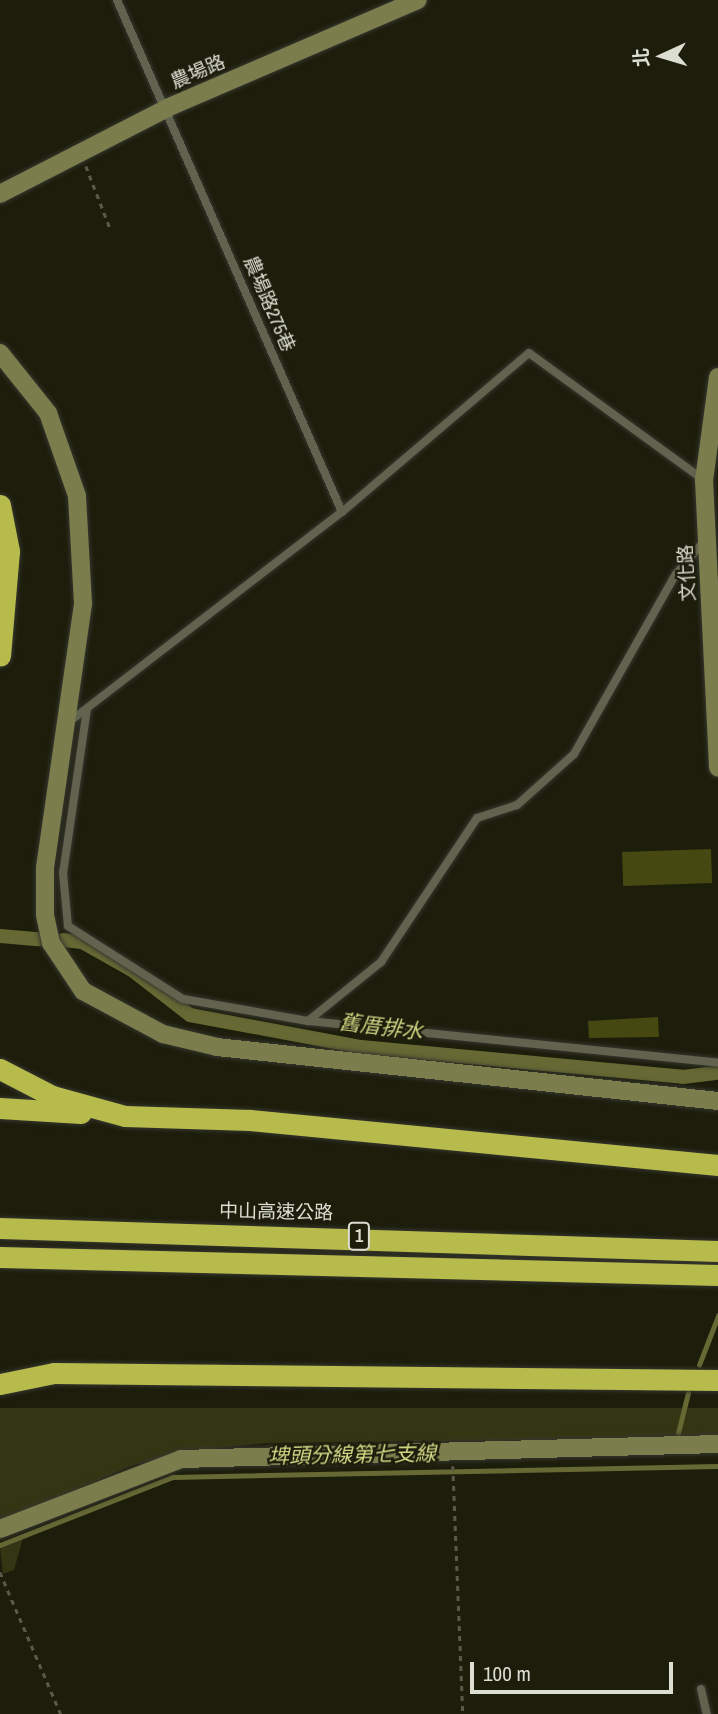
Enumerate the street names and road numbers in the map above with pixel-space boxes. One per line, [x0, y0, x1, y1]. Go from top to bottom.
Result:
street label: 農場路 [167, 50, 229, 94]
street label: 農場路275巷 [239, 253, 299, 355]
street label: 文化路 [674, 544, 700, 602]
street label: 中山高速公路 [219, 1200, 333, 1224]
road number: 1 [347, 1222, 371, 1251]

